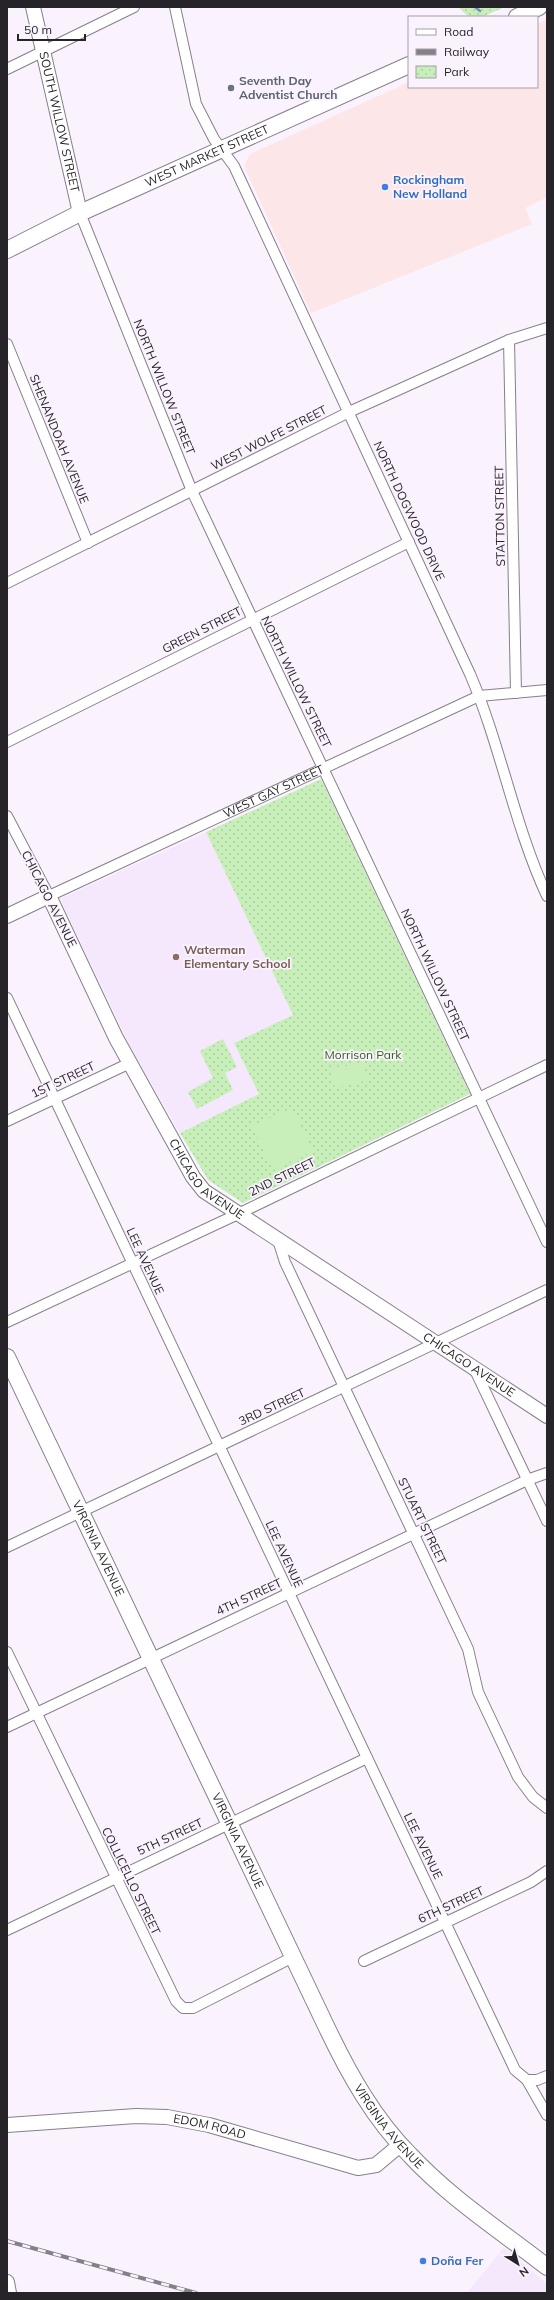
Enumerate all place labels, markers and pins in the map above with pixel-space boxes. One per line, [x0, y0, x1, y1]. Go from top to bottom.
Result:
place label: Seventh Day Adventist Church [239, 73, 338, 102]
marker: Seventh Day Adventist Church [226, 83, 236, 93]
place label: Rockingham New Holland [393, 172, 467, 201]
marker: Rockingham New Holland [380, 182, 390, 192]
place label: Waterman Elementary School [184, 942, 291, 971]
marker: Waterman Elementary School [171, 952, 181, 962]
place label: Doña Fer [431, 2253, 483, 2268]
marker: Doña Fer [418, 2256, 428, 2266]

